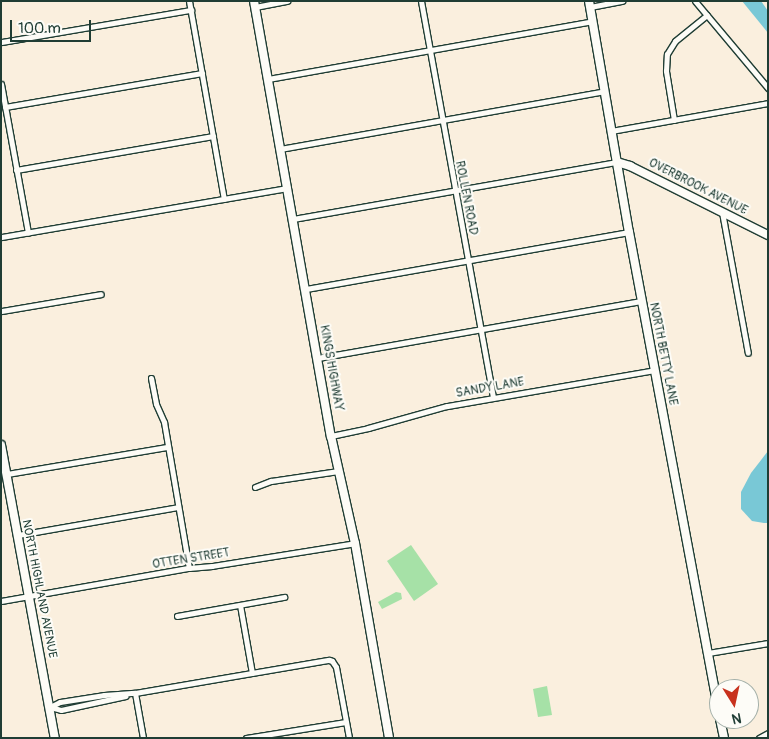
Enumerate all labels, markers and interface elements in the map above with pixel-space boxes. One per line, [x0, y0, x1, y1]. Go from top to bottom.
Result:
scale bar [12, 10, 94, 42]
text: 100 m [18, 19, 61, 38]
street label: OVERBROOK AVENUE [646, 156, 750, 218]
street label: ROLLEN ROAD [452, 160, 480, 236]
street label: NORTH BETTY LANE [646, 301, 680, 407]
street label: KINGS HIGHWAY [316, 324, 346, 412]
street label: SANDY LANE [455, 375, 525, 401]
street label: NORTH HIGHLAND AVENUE [18, 519, 60, 659]
street label: OTTEN STREET [151, 546, 231, 572]
north arrow [709, 679, 759, 729]
text: N [730, 709, 743, 727]

